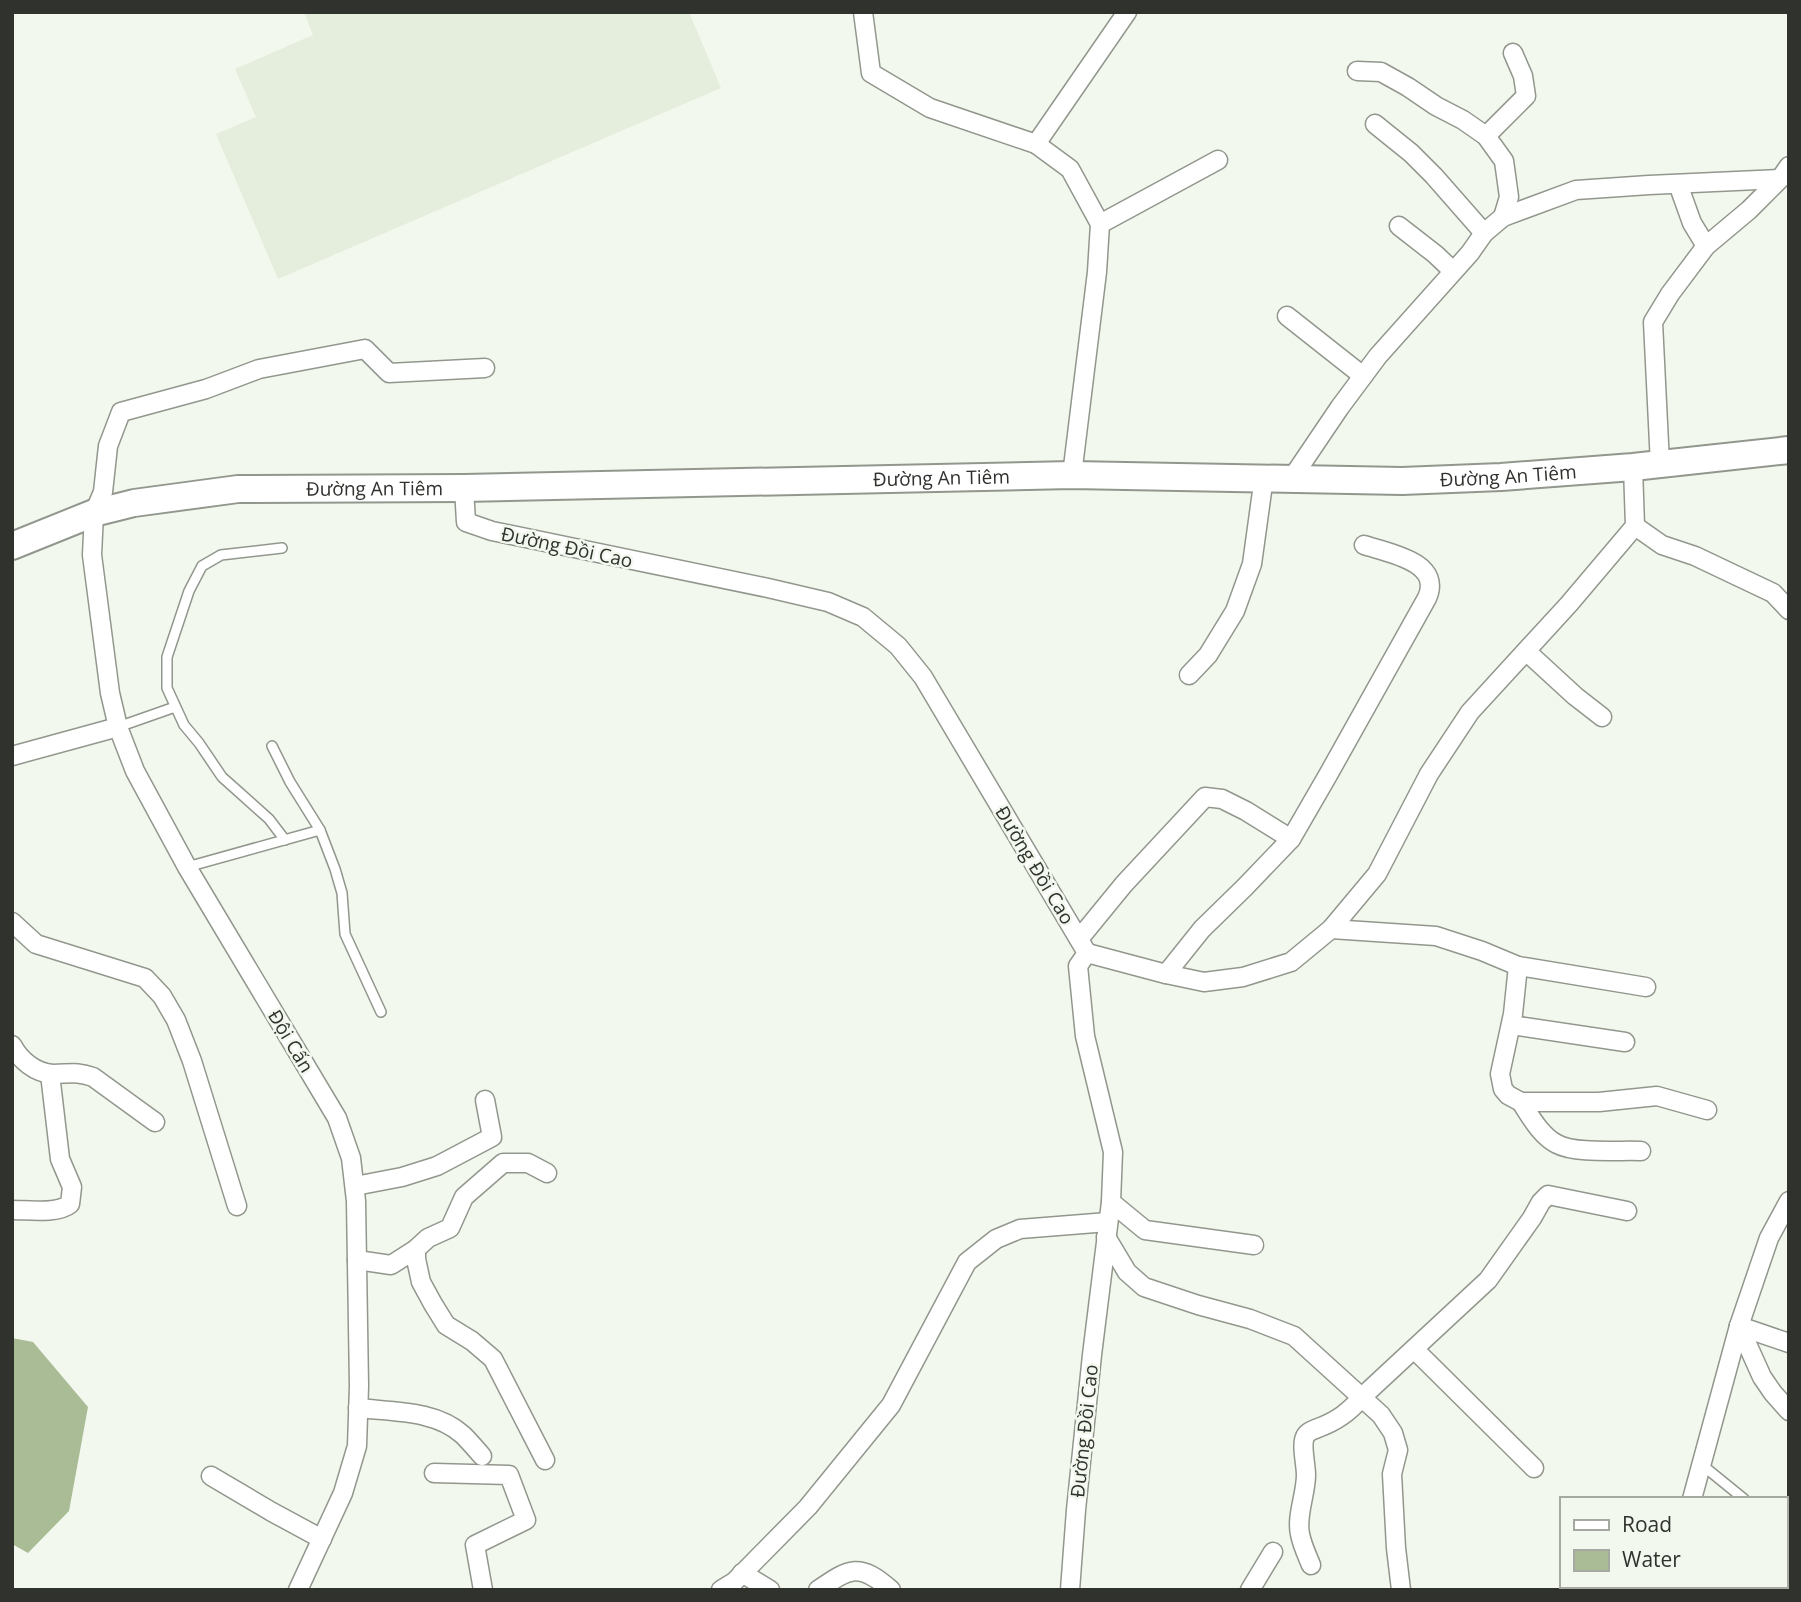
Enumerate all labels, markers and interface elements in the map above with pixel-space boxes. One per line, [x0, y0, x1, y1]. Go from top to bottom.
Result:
street label: Đường An Tiêm [1439, 458, 1577, 492]
street label: Đường An Tiêm [873, 463, 1010, 492]
street label: Đường An Tiêm [306, 475, 443, 502]
street label: Đường Đồi Cao [499, 520, 635, 574]
street label: Đường Đồi Cao [989, 801, 1081, 929]
street label: Đội Cấn [262, 1005, 320, 1077]
street label: Đường Đồi Cao [1064, 1363, 1104, 1499]
legend [1560, 1497, 1787, 1588]
text: Road [1622, 1510, 1672, 1538]
text: Water [1622, 1545, 1681, 1573]

